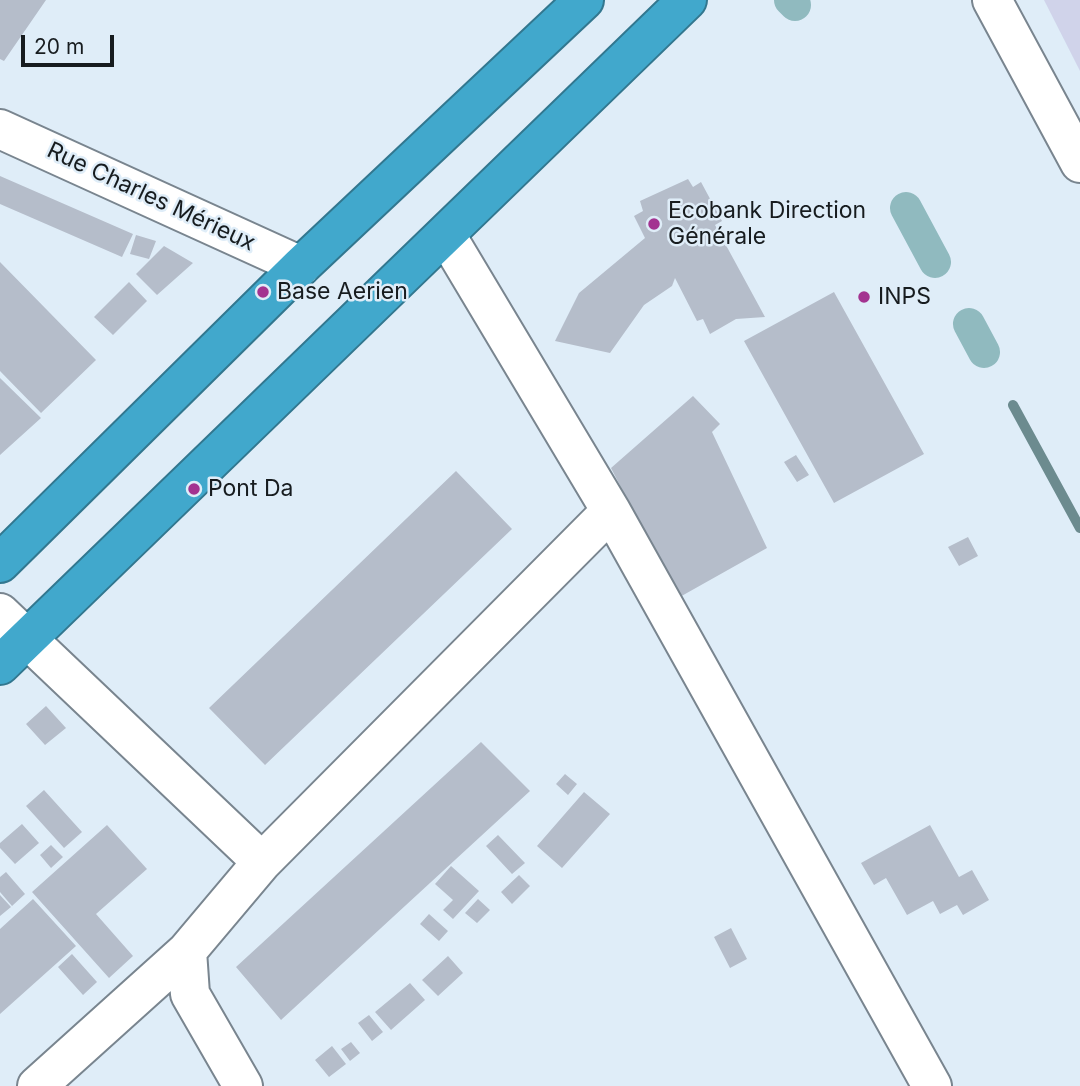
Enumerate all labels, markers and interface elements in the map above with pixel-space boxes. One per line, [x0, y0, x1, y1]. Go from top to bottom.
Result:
scale bar [24, 21, 117, 65]
text: 20 m [34, 34, 84, 59]
street label: Rue Charles Mérieux [43, 137, 259, 257]
place label: Ecobank Direction Générale [668, 197, 866, 251]
marker: Ecobank Direction Générale [646, 216, 662, 232]
place label: Base Aerien [277, 278, 408, 306]
place label: INPS [878, 283, 931, 311]
marker: Base Aerien [255, 284, 271, 300]
marker: INPS [856, 289, 872, 305]
place label: Pont Da [208, 475, 293, 503]
marker: Pont Da [186, 481, 202, 497]

